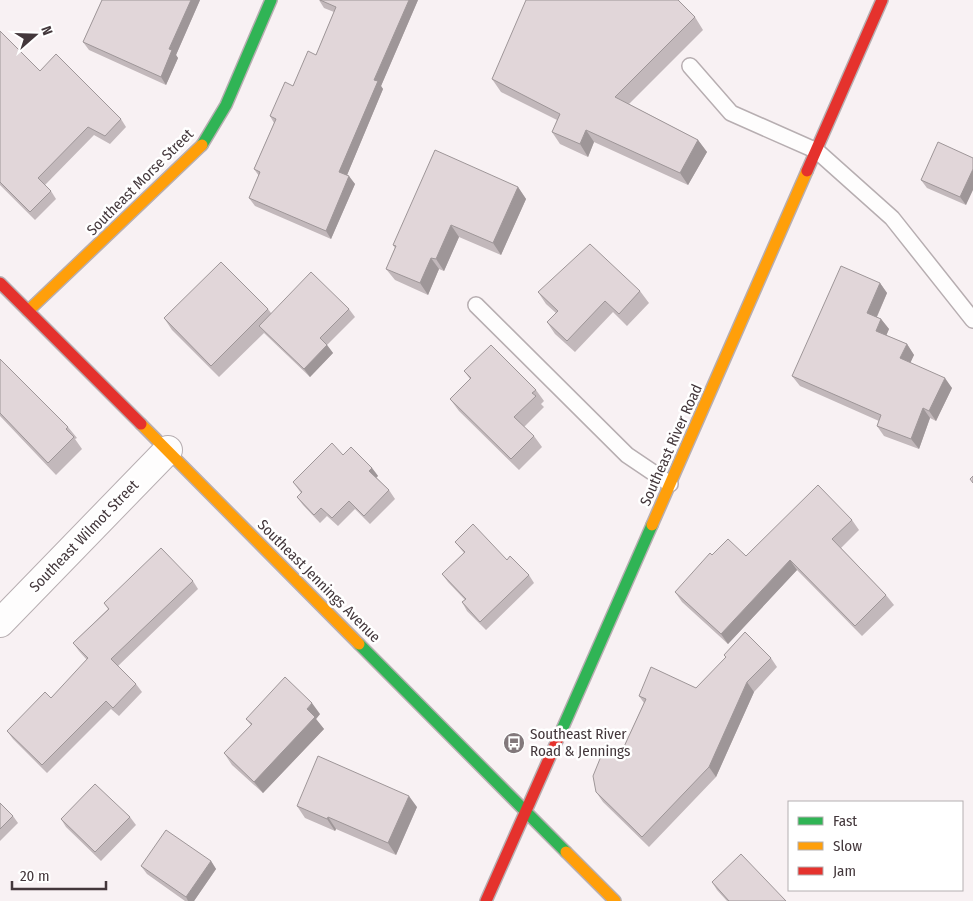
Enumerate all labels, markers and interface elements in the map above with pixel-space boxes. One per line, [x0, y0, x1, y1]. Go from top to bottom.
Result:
north arrow [10, 10, 60, 60]
text: N [37, 24, 56, 38]
street label: Southeast Morse Street [83, 125, 197, 239]
street label: Southeast River Road [636, 381, 706, 509]
street label: Southeast Wilmot Street [26, 476, 142, 596]
street label: Southeast Jennings Avenue [254, 516, 384, 646]
place label: Southeast River Road & Jennings [530, 725, 630, 760]
bus stop icon: Southeast River Road & Jennings [502, 731, 526, 755]
legend [788, 801, 963, 891]
text: Fast [833, 812, 857, 830]
text: Slow [833, 837, 862, 855]
scale bar [12, 858, 106, 890]
text: Jam [833, 862, 856, 880]
text: 20 m [20, 867, 50, 885]

